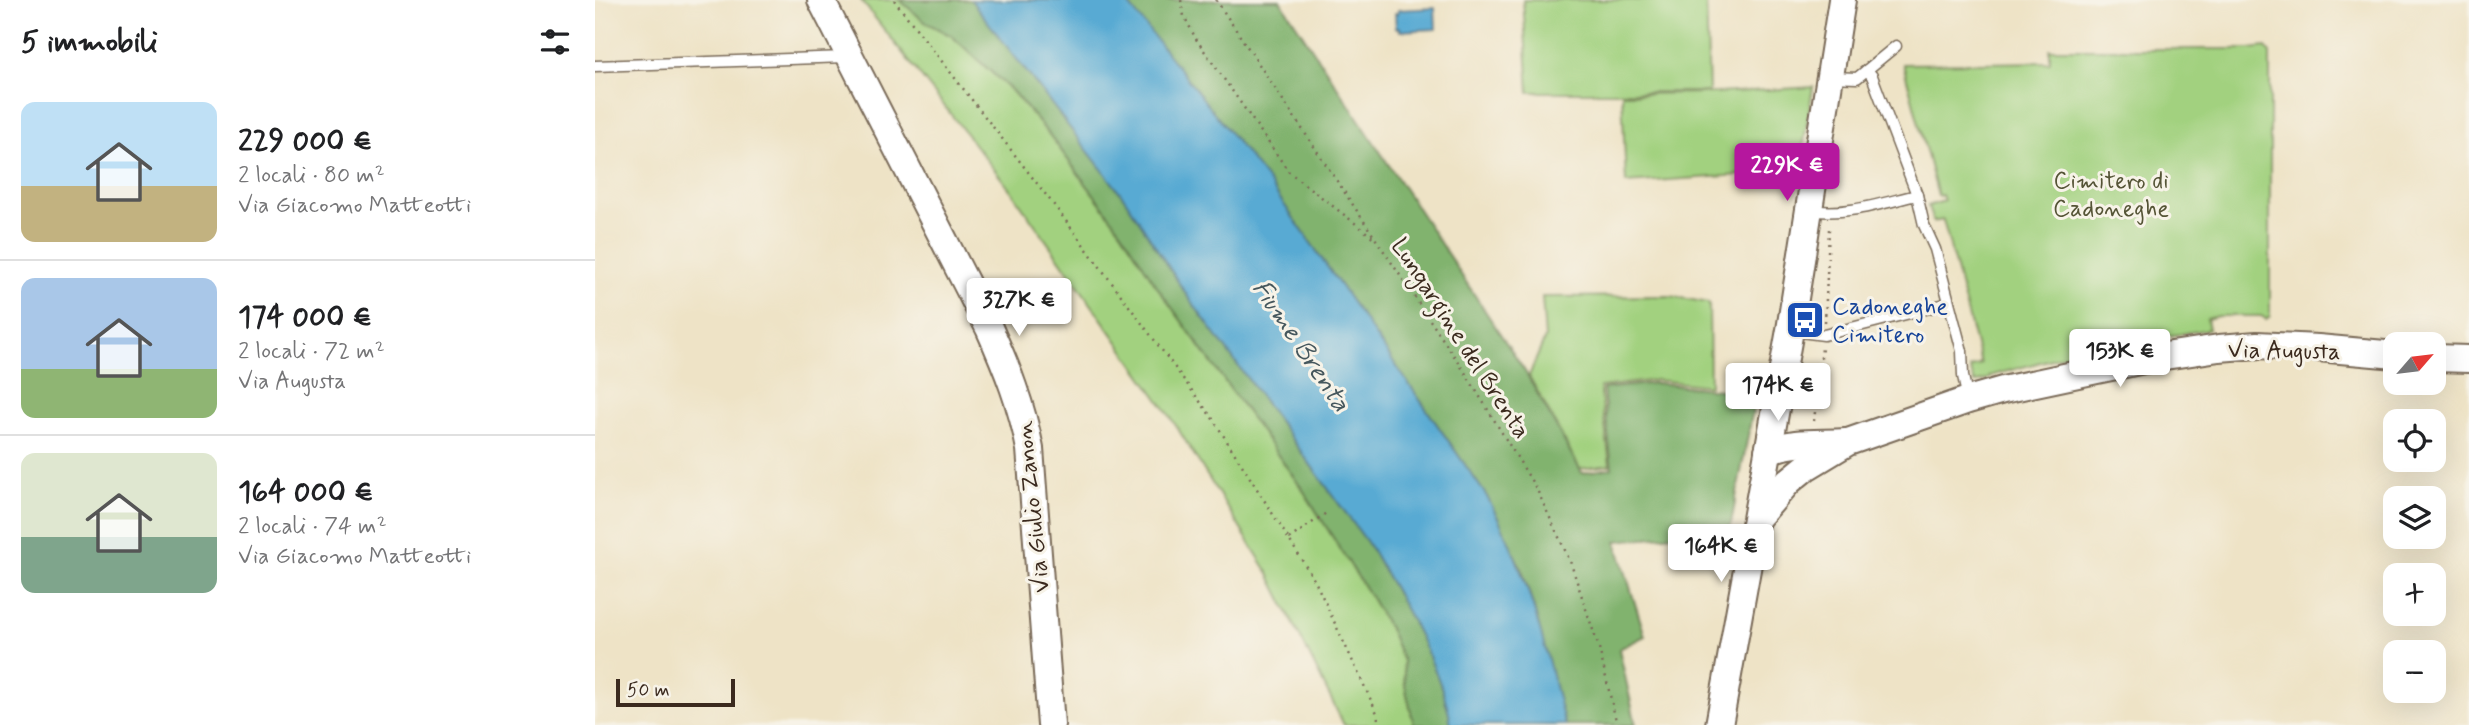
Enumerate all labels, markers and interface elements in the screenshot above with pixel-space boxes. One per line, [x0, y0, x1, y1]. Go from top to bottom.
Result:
text: 5 immobili [21, 23, 158, 62]
icon: filters [536, 23, 574, 61]
text: 229 000 € [238, 122, 372, 161]
icon: home [77, 130, 161, 214]
pin: 229K € [1730, 144, 1844, 203]
text: 229K € [1750, 151, 1824, 181]
text: 2 locali · 80 m² [238, 161, 385, 191]
park label: Cimitero di Cadoneghe [2053, 166, 2169, 225]
text: Via Giacomo Matteotti [238, 191, 471, 221]
street label: Lungargine del Brenta [1381, 233, 1536, 447]
water label: Fiume Brenta [1244, 274, 1357, 419]
pin: 327K € [962, 278, 1076, 338]
text: 327K € [983, 286, 1055, 316]
place label: Cadoneghe Cimitero [1832, 292, 1948, 351]
text: 174 000 € [238, 298, 372, 337]
bus stop icon: Cadoneghe Cimitero [1784, 299, 1826, 341]
icon: home [77, 306, 161, 390]
pin: 153K € [2063, 330, 2177, 389]
north arrow [2383, 332, 2447, 396]
map controls [2383, 332, 2446, 703]
street label: Via Augusta [2227, 335, 2341, 368]
text: 2 locali · 72 m² [238, 337, 385, 367]
text: 153K € [2085, 337, 2155, 367]
pin: 174K € [1721, 364, 1835, 423]
text: Via Augusta [238, 367, 346, 397]
text: 174K € [1742, 371, 1814, 401]
button: locate [2383, 409, 2446, 472]
street label: Via Giulio Zanon [1009, 419, 1058, 594]
text: 164 000 € [238, 473, 374, 512]
icon: home [77, 481, 161, 565]
button: layers [2383, 486, 2446, 549]
text: 2 locali · 74 m² [238, 512, 387, 542]
pin: 164K € [1664, 524, 1778, 584]
text: 164K € [1684, 532, 1758, 562]
text: Via Giacomo Matteotti [238, 542, 471, 572]
button: + [2383, 563, 2446, 626]
button: − [2383, 640, 2446, 703]
scale bar [616, 676, 735, 708]
text: 50 m [627, 678, 670, 703]

